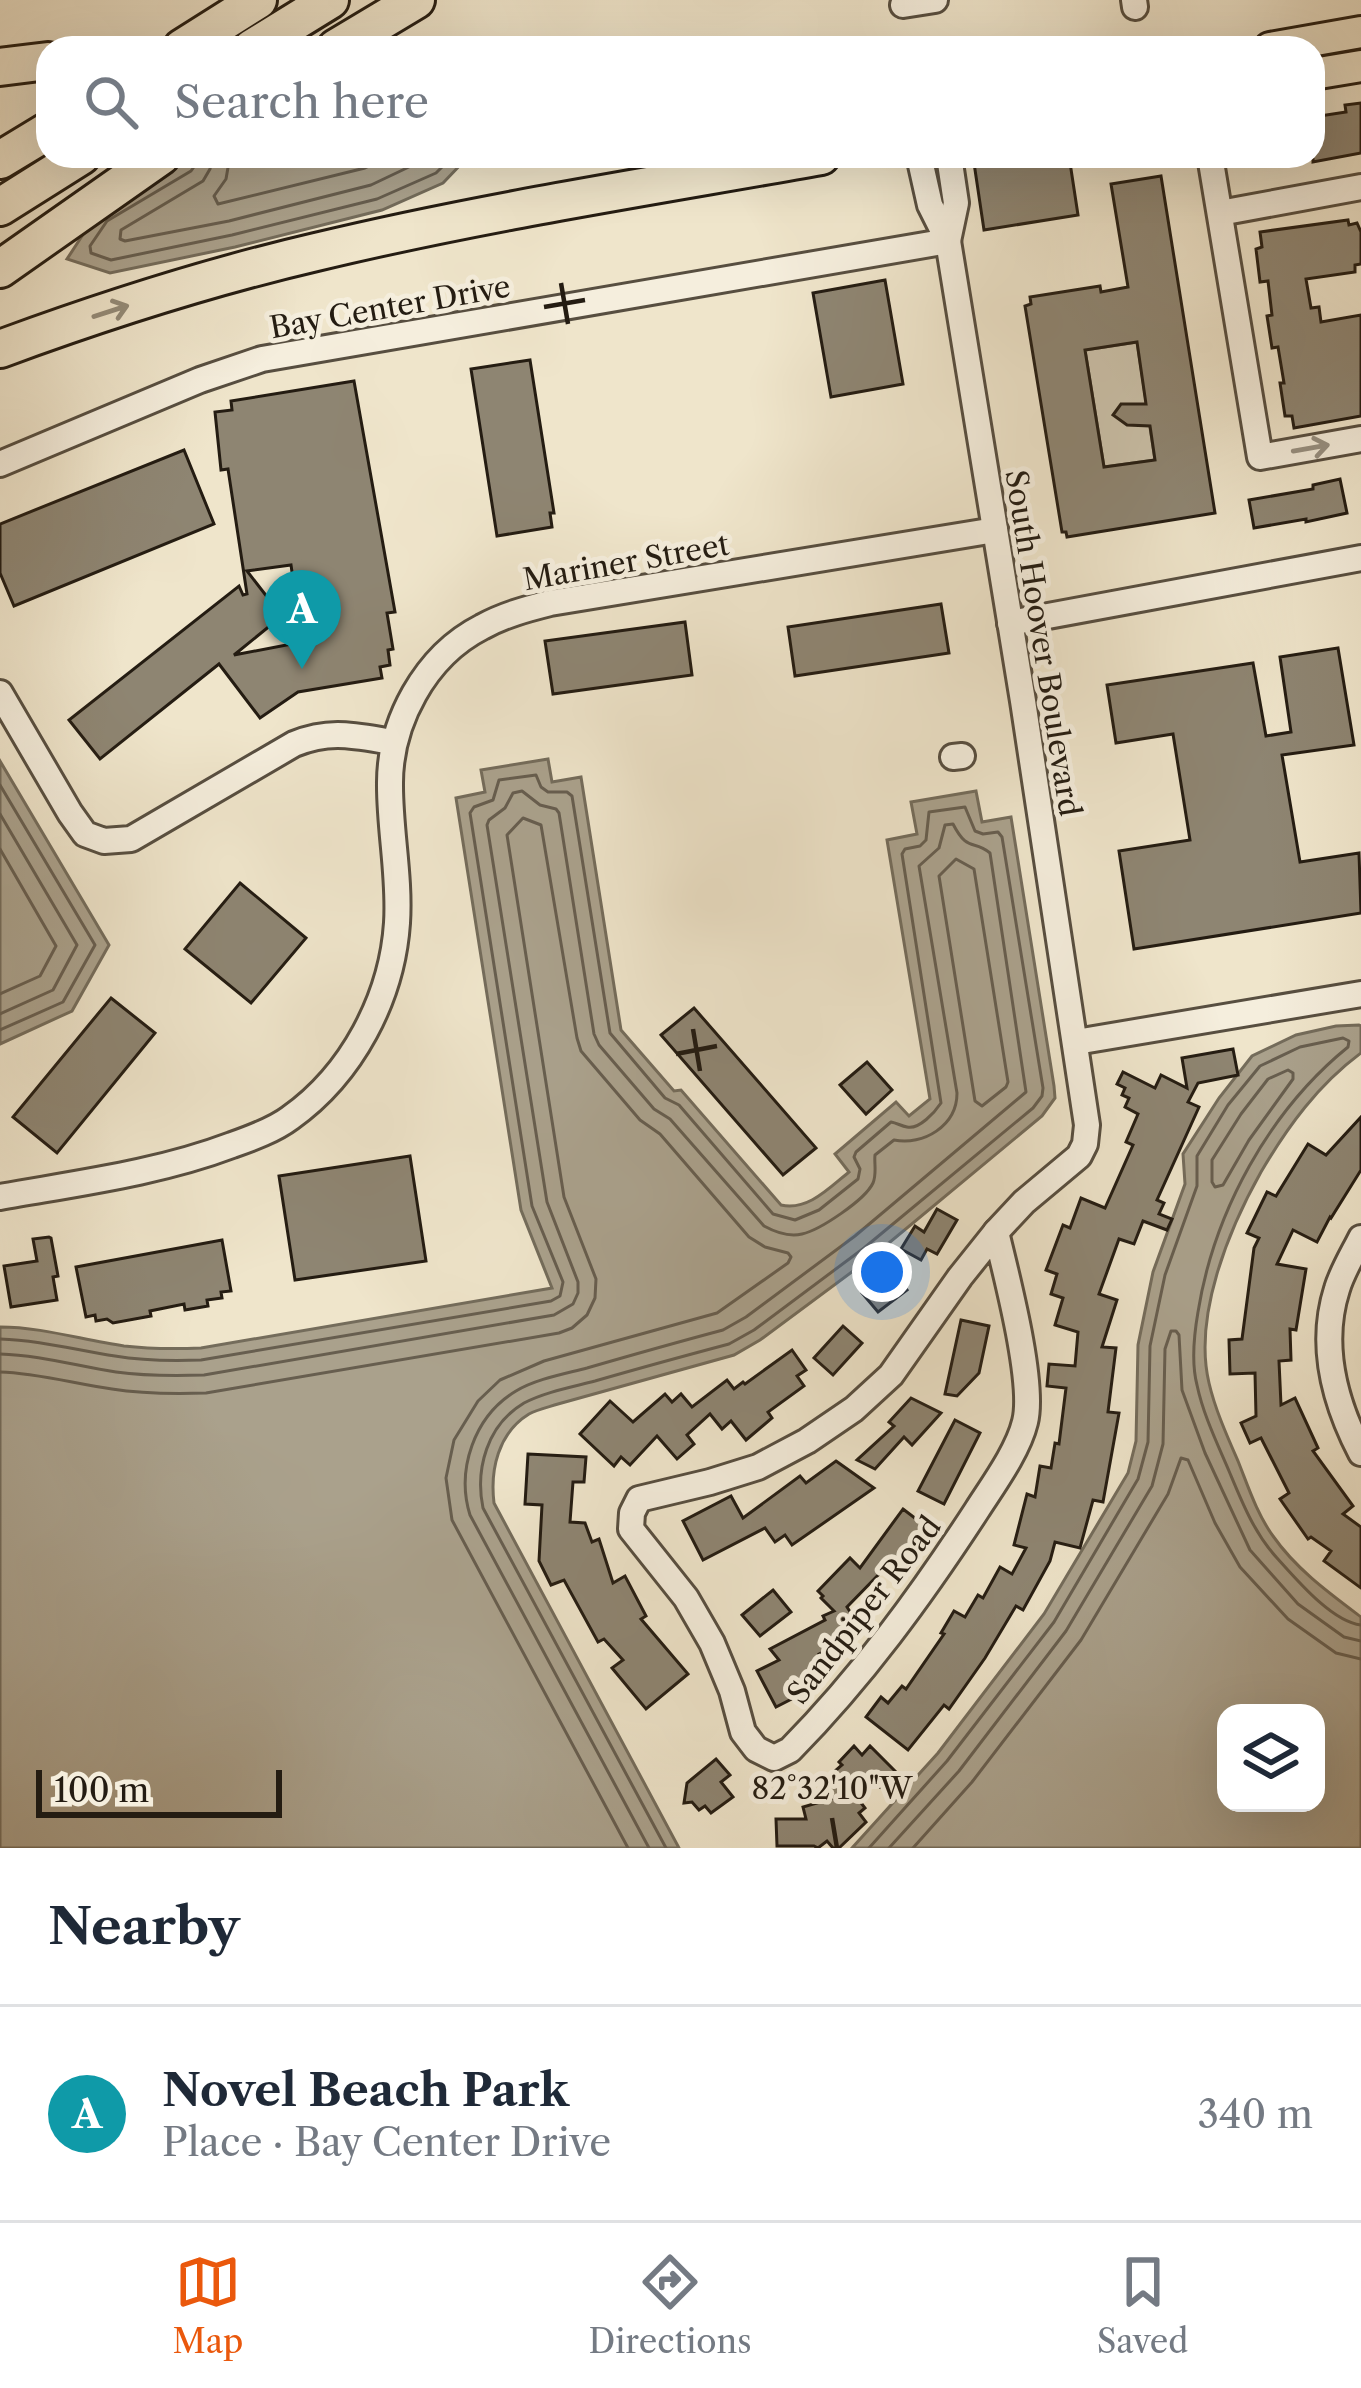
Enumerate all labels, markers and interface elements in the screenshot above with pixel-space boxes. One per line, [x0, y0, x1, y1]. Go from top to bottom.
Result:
search box [36, 36, 1325, 168]
icon: search [78, 69, 144, 135]
text: Search here [174, 74, 429, 130]
street label: Bay Center Drive [267, 268, 513, 346]
one-way arrow [91, 298, 129, 320]
one-way arrow [1290, 436, 1329, 459]
street label: South Hoover Boulevard [997, 467, 1089, 819]
street label: Mariner Street [520, 526, 732, 598]
pin: A [263, 570, 341, 669]
your location [852, 1242, 912, 1302]
street label: Sandpiper Road [779, 1509, 949, 1711]
map controls [1217, 1704, 1325, 1812]
button: layers [1217, 1704, 1325, 1812]
scale bar [36, 1764, 282, 1817]
text: 100 m [54, 1770, 149, 1811]
text: 82°32'10"W [752, 1770, 914, 1807]
text: Nearby [48, 1895, 240, 1957]
text: Novel Beach Park [162, 2062, 569, 2118]
text: A [72, 2090, 102, 2138]
text: 340 m [1198, 2090, 1313, 2138]
text: Place · Bay Center Drive [162, 2118, 611, 2166]
tab: Map [173, 2249, 243, 2362]
tab: Directions [589, 2249, 752, 2362]
tab: Saved [1097, 2249, 1188, 2362]

